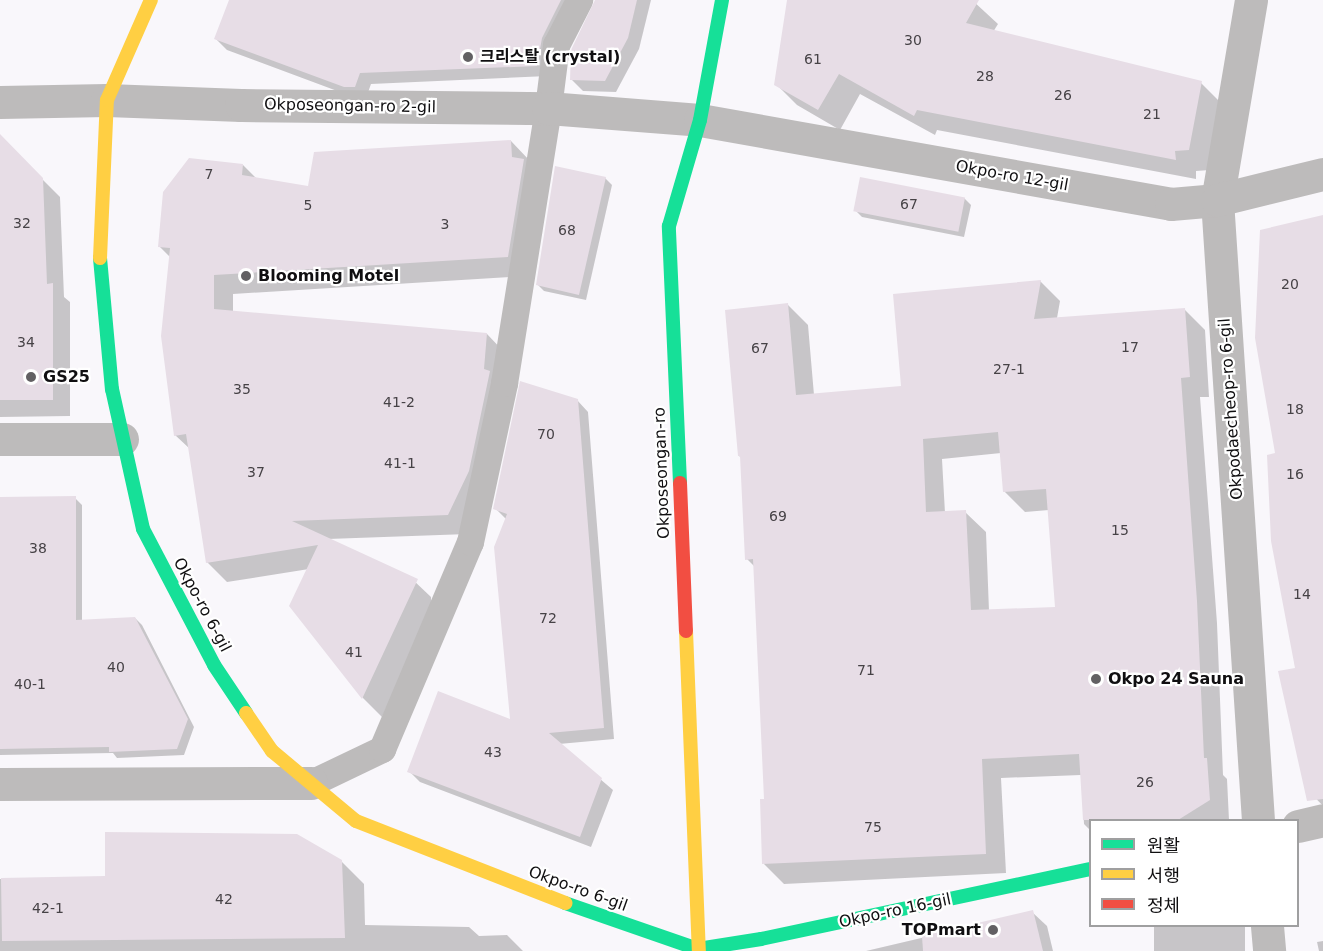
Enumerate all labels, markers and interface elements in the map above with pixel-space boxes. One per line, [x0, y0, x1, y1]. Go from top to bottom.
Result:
house number: 30 [904, 32, 922, 48]
place label: 크리스탈 (crystal) [480, 47, 620, 67]
marker: 크리스탈 (crystal) [461, 50, 475, 64]
house number: 61 [804, 51, 822, 67]
house number: 28 [976, 68, 994, 84]
house number: 26 [1054, 87, 1072, 103]
street label: Okposeongan-ro 2-gil [264, 95, 436, 117]
house number: 21 [1143, 106, 1161, 122]
street label: Okpo-ro 12-gil [954, 157, 1070, 195]
house number: 7 [205, 166, 213, 182]
house number: 67 [900, 196, 918, 212]
house number: 5 [304, 197, 312, 213]
house number: 32 [13, 215, 31, 231]
house number: 3 [441, 216, 449, 232]
house number: 68 [558, 222, 576, 238]
place label: Blooming Motel [258, 266, 399, 286]
marker: Blooming Motel [239, 269, 253, 283]
house number: 20 [1281, 276, 1299, 292]
street label: Okpodaecheop-ro 6-gil [1215, 317, 1247, 501]
house number: 34 [17, 334, 35, 350]
house number: 17 [1121, 339, 1139, 355]
house number: 67 [751, 340, 769, 356]
house number: 27-1 [993, 361, 1025, 377]
place label: GS25 [43, 367, 90, 387]
marker: GS25 [24, 370, 38, 384]
house number: 35 [233, 381, 251, 397]
house number: 41-2 [383, 394, 415, 410]
house number: 18 [1286, 401, 1304, 417]
street label: Okposeongan-ro [650, 407, 674, 539]
house number: 70 [537, 426, 555, 442]
house number: 41-1 [384, 455, 416, 471]
house number: 37 [247, 464, 265, 480]
house number: 16 [1286, 466, 1304, 482]
house number: 69 [769, 508, 787, 524]
house number: 15 [1111, 522, 1129, 538]
house number: 38 [29, 540, 47, 556]
street label: Okpo-ro 6-gil [169, 555, 235, 655]
house number: 14 [1293, 586, 1311, 602]
house number: 72 [539, 610, 557, 626]
house number: 41 [345, 644, 363, 660]
house number: 40 [107, 659, 125, 675]
house number: 71 [857, 662, 875, 678]
place label: Okpo 24 Sauna [1108, 669, 1244, 689]
marker: Okpo 24 Sauna [1089, 672, 1103, 686]
house number: 40-1 [14, 676, 46, 692]
house number: 43 [484, 744, 502, 760]
house number: 26 [1136, 774, 1154, 790]
house number: 75 [864, 819, 882, 835]
legend [1089, 819, 1299, 927]
text: 원활 [1147, 835, 1180, 856]
street label: Okpo-ro 6-gil [526, 862, 630, 916]
text: 서행 [1147, 865, 1180, 886]
street label: Okpo-ro 16-gil [837, 890, 953, 932]
house number: 42 [215, 891, 233, 907]
text: 정체 [1147, 895, 1180, 916]
house number: 42-1 [32, 900, 64, 916]
place label: TOPmart [902, 920, 981, 940]
marker: TOPmart [986, 923, 1000, 937]

